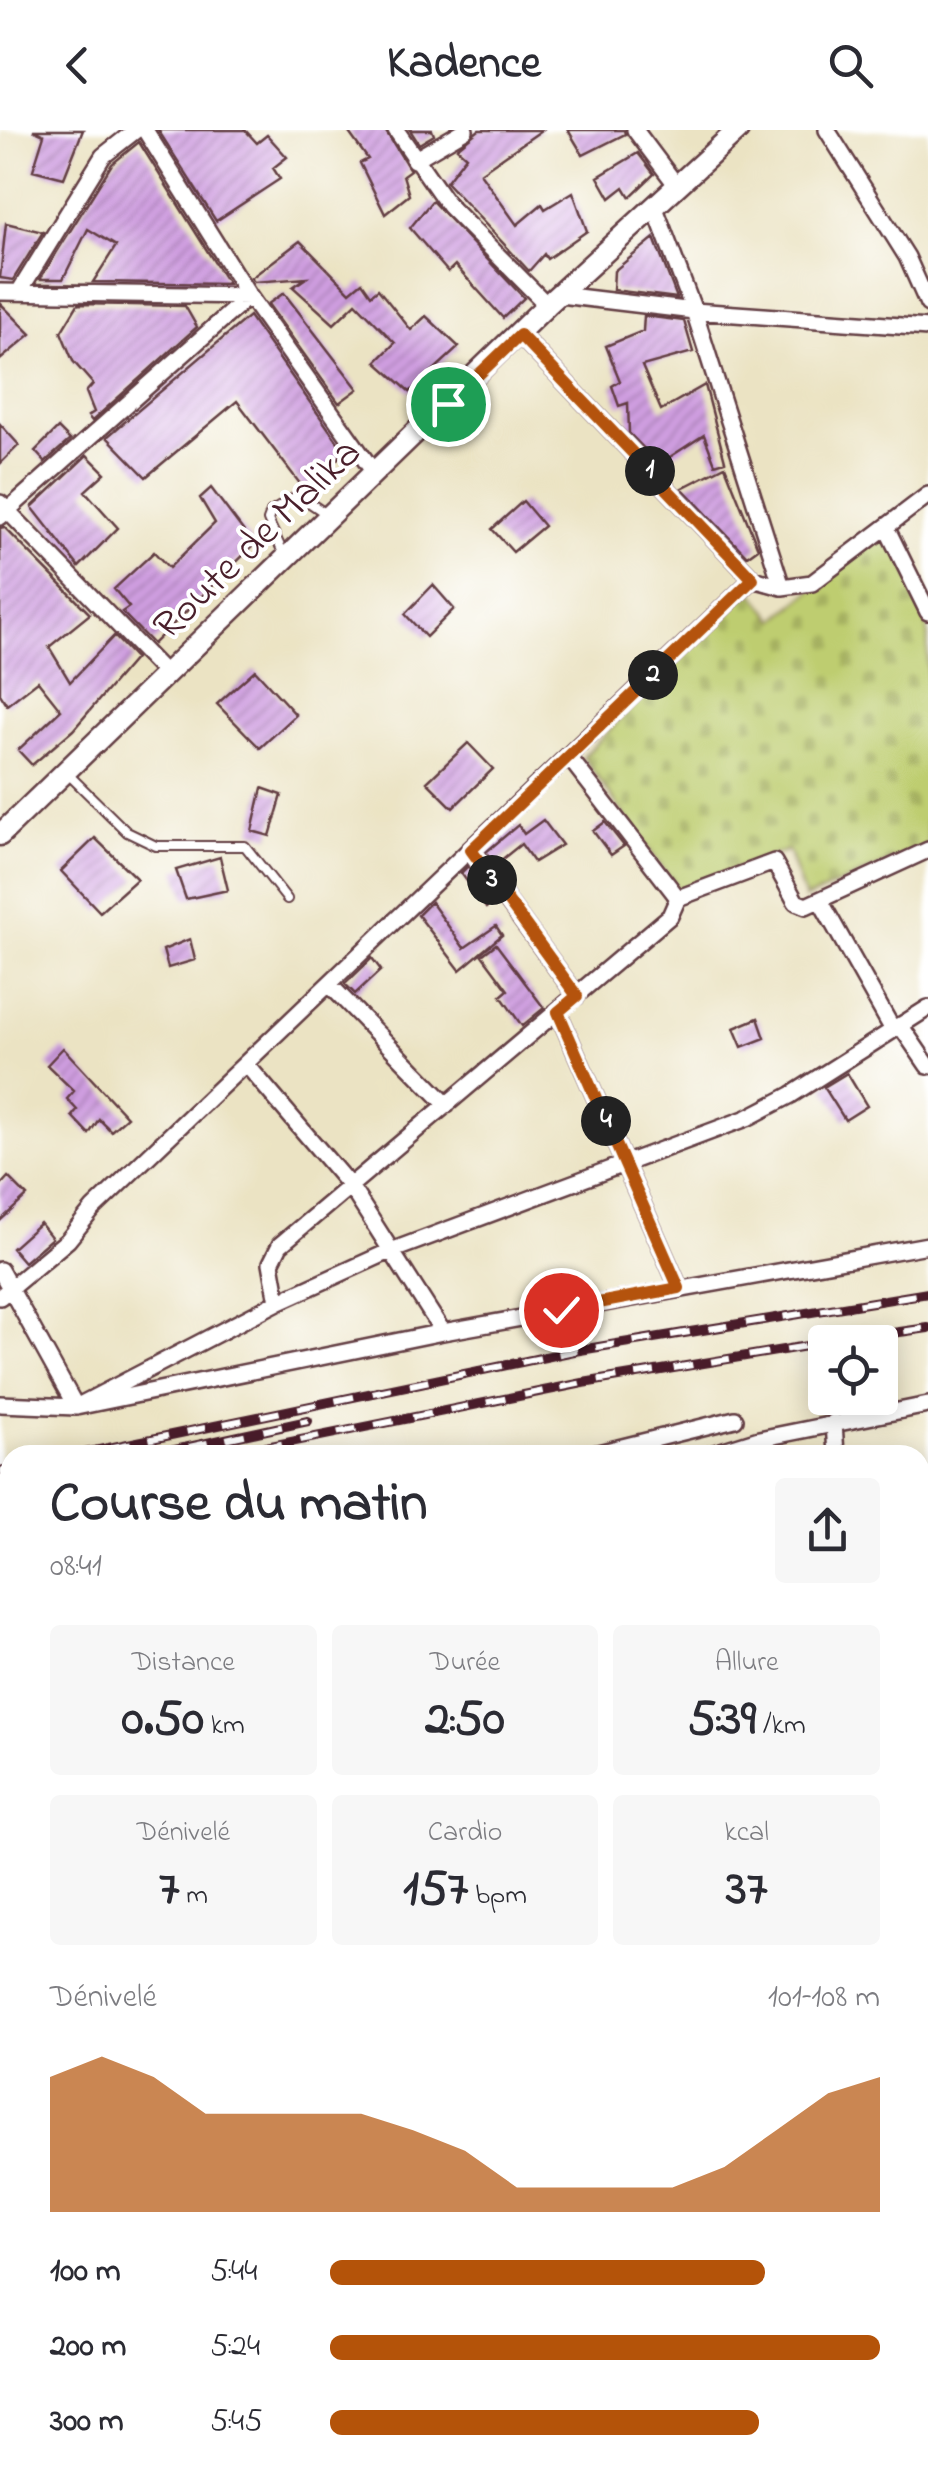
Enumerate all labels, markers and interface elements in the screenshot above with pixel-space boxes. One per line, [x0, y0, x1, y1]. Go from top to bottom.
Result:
text: Kadence [387, 32, 541, 98]
icon: back [50, 38, 105, 93]
icon: search [823, 38, 878, 93]
pin [406, 362, 491, 447]
icon: arrive [421, 377, 476, 432]
street label: Route de Malika [140, 425, 376, 656]
pin: 1 [625, 446, 675, 496]
text: 1 [646, 450, 654, 491]
pin: 2 [628, 650, 678, 700]
text: 2 [646, 654, 660, 695]
pin: 3 [467, 855, 517, 905]
text: 3 [486, 859, 498, 900]
pin: 4 [581, 1096, 631, 1146]
text: 4 [600, 1100, 612, 1141]
pin [519, 1268, 604, 1353]
icon: check [534, 1283, 589, 1338]
map controls [808, 1325, 898, 1415]
button: locate [808, 1325, 898, 1415]
text: Course du matin [50, 1466, 427, 1546]
button: share [775, 1478, 880, 1583]
text: 08:41 [50, 1544, 102, 1591]
text: Distance [132, 1643, 235, 1684]
text: Durée [430, 1643, 500, 1684]
text: Allure [715, 1643, 779, 1684]
text: 0.50 [122, 1684, 204, 1757]
text: 2:50 [425, 1684, 505, 1757]
text: 5:39 [688, 1684, 756, 1757]
text: km [204, 1706, 245, 1747]
text: /km [756, 1706, 806, 1747]
text: Dénivelé [137, 1813, 230, 1854]
text: Cardio [428, 1813, 502, 1854]
text: kcal [724, 1813, 769, 1854]
text: 7 [159, 1854, 179, 1927]
text: 157 [403, 1854, 468, 1927]
text: 37 [726, 1854, 767, 1927]
text: m [179, 1876, 208, 1917]
text: bpm [468, 1876, 527, 1917]
text: Dénivelé [50, 1975, 157, 2022]
text: 101–108 m [768, 1975, 880, 2022]
text: 100 m [50, 2249, 121, 2296]
text: 5:44 [210, 2249, 257, 2296]
text: 200 m [50, 2324, 126, 2371]
text: 5:24 [210, 2324, 260, 2371]
text: 300 m [50, 2399, 124, 2446]
text: 5:45 [210, 2399, 263, 2446]

